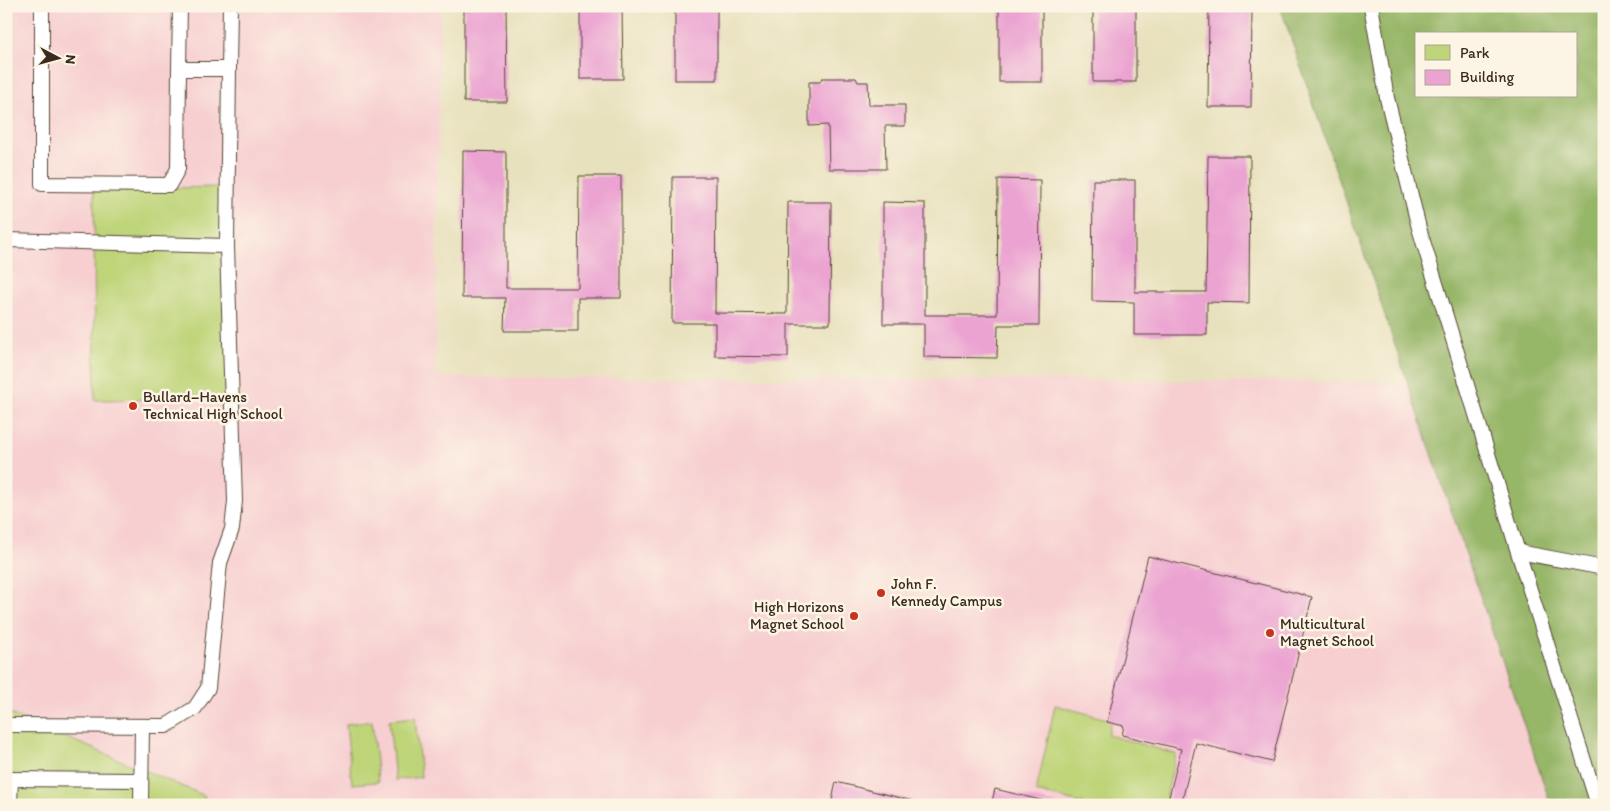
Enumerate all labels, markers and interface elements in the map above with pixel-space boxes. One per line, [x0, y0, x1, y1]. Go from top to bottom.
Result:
north arrow [32, 32, 82, 82]
legend [1415, 32, 1578, 98]
text: Park [1460, 44, 1490, 62]
text: N [61, 54, 79, 65]
text: Building [1460, 68, 1514, 86]
place label: Bullard–Havens Technical High School [143, 388, 283, 423]
marker: Bullard–Havens Technical High School [127, 400, 139, 412]
place label: John F. Kennedy Campus [891, 575, 1003, 610]
marker: John F. Kennedy Campus [875, 587, 887, 599]
place label: High Horizons Magnet School [750, 598, 845, 633]
marker: High Horizons Magnet School [848, 610, 860, 622]
place label: Multicultural Magnet School [1280, 615, 1375, 650]
marker: Multicultural Magnet School [1264, 627, 1276, 639]

